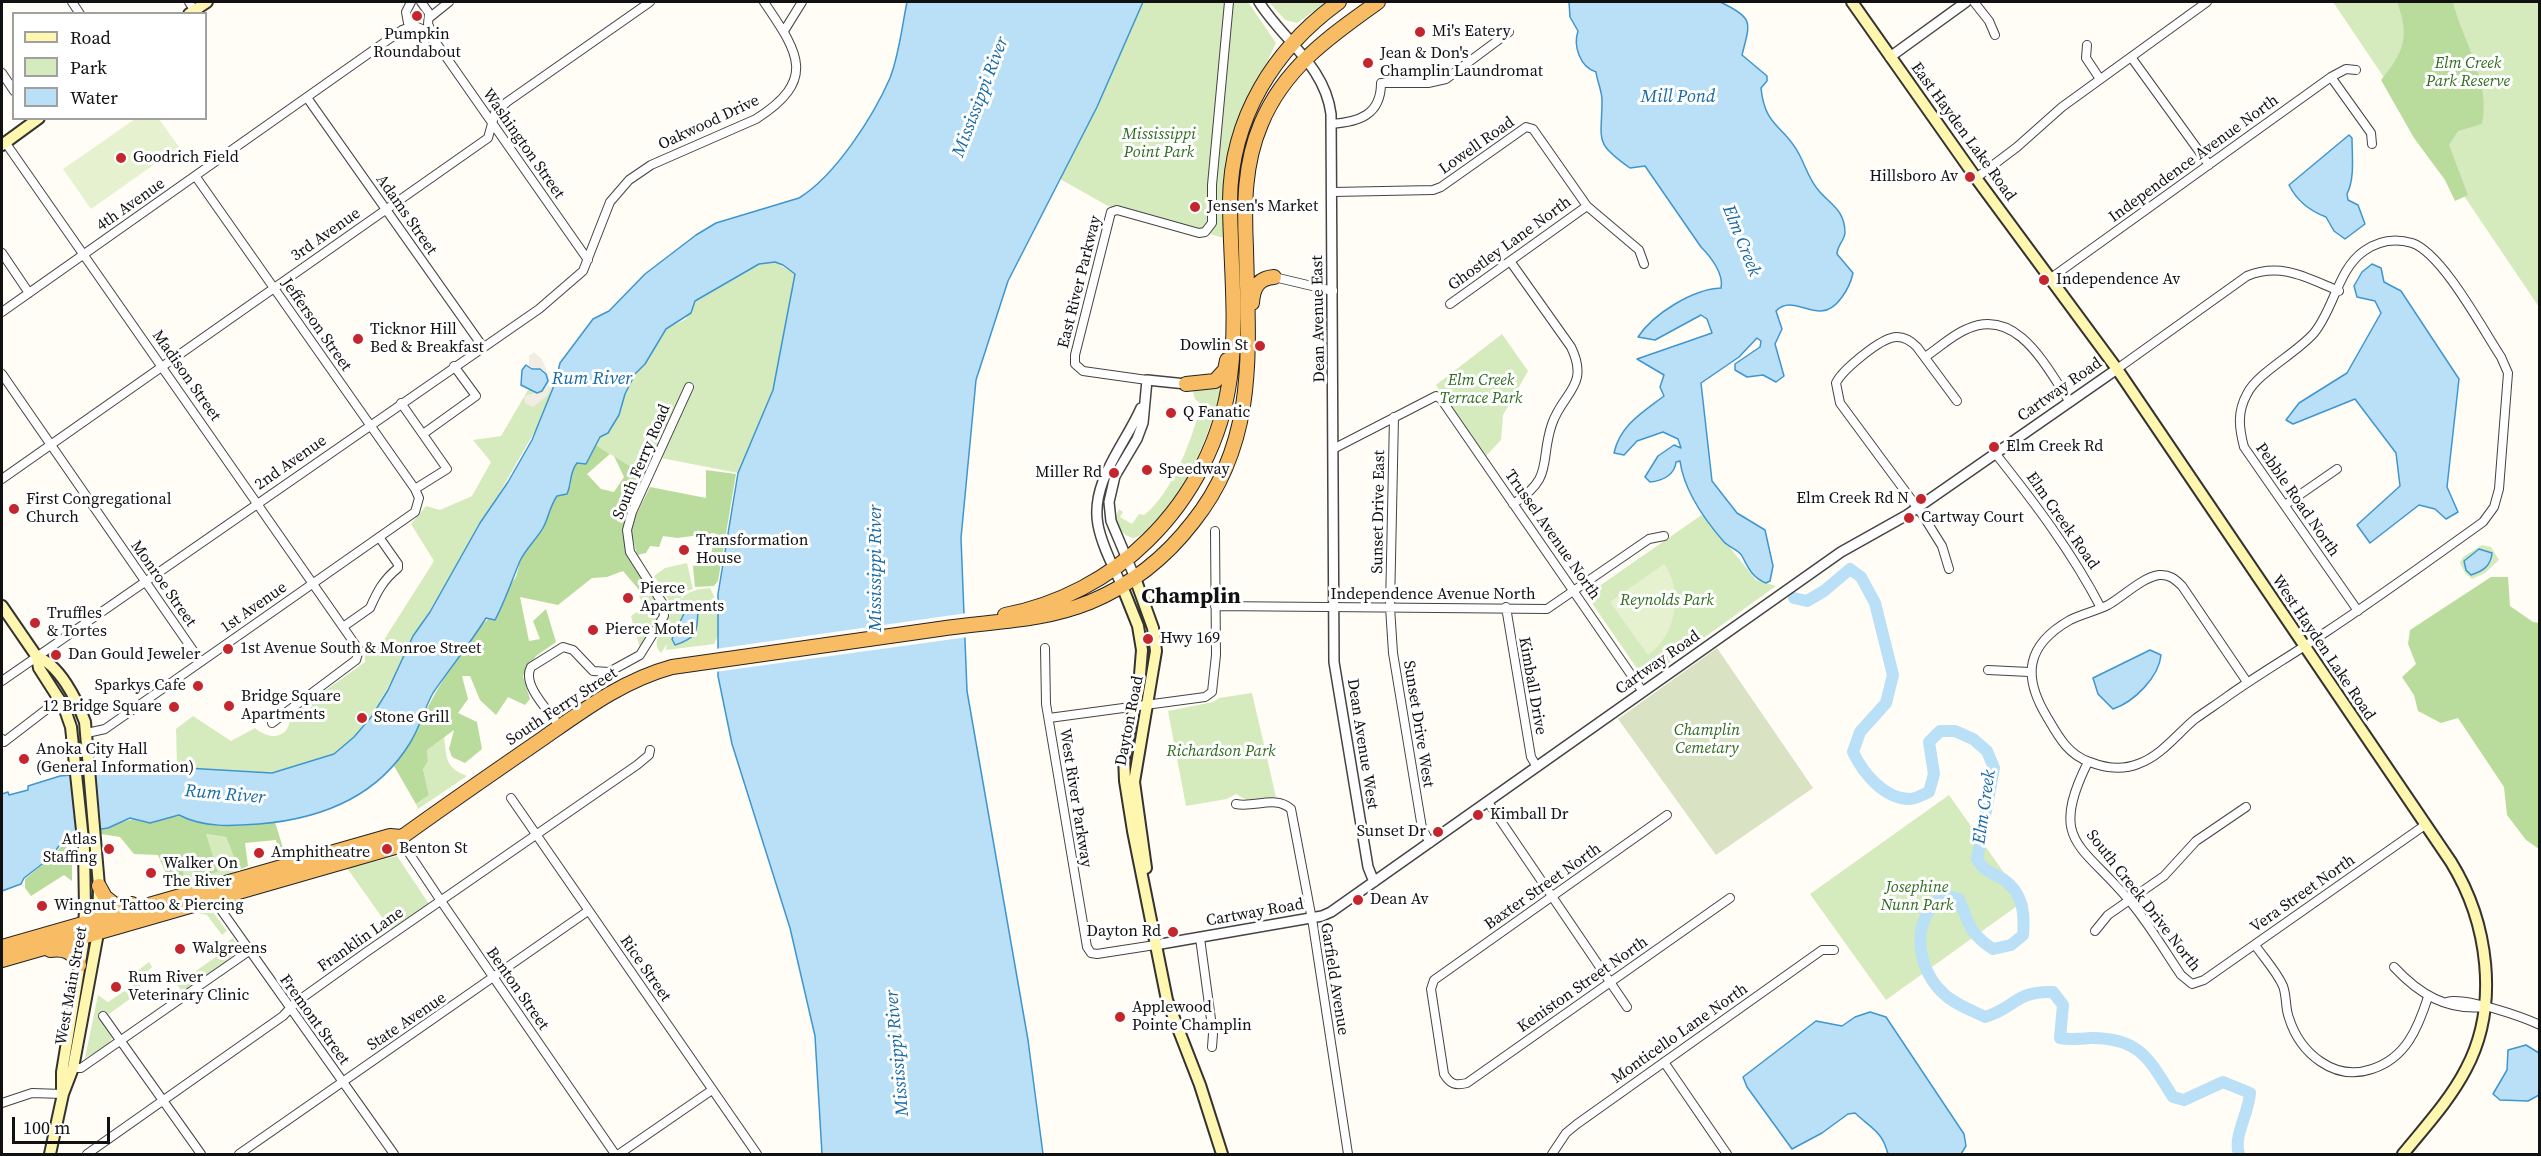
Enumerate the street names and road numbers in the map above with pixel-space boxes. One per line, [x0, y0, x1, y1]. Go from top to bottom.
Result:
street label: East Hayden Lake Road [1906, 59, 2020, 205]
street label: Washington Street [478, 85, 568, 203]
street label: Oakwood Drive [656, 91, 762, 155]
street label: Independence Avenue North [2105, 91, 2283, 227]
street label: Lowell Road [1436, 113, 1518, 179]
street label: Adams Street [371, 171, 441, 259]
street label: 4th Avenue [93, 174, 169, 236]
street label: Ghostley Lane North [1445, 193, 1575, 295]
street label: 3rd Avenue [288, 204, 364, 266]
street label: East River Parkway [1054, 214, 1106, 350]
street label: Dean Avenue East [1308, 255, 1330, 383]
street label: Jefferson Street [277, 275, 355, 375]
street label: Madison Street [148, 327, 224, 425]
street label: Cartway Road [2014, 354, 2106, 426]
street label: South Ferry Road [609, 401, 675, 523]
street label: 2nd Avenue [251, 431, 331, 495]
street label: Pebble Road North [2251, 440, 2343, 560]
street label: Sunset Drive East [1368, 450, 1390, 574]
street label: Trussel Avenue North [1500, 466, 1604, 604]
street label: Elm Creek Road [2021, 469, 2103, 573]
street label: Monroe Street [126, 537, 200, 631]
street label: West Hayden Lake Road [2267, 572, 2379, 724]
street label: 1st Avenue [217, 578, 291, 638]
street label: Independence Avenue North [1330, 585, 1536, 605]
street label: Cartway Road [1612, 627, 1704, 699]
street label: Kimball Drive [1514, 636, 1550, 736]
street label: Sunset Drive West [1399, 659, 1437, 789]
street label: South Ferry Street [503, 664, 621, 750]
street label: Dayton Road [1112, 674, 1148, 768]
street label: Dean Avenue West [1342, 677, 1382, 811]
street label: West River Parkway [1055, 727, 1095, 869]
street label: South Creek Drive North [2082, 826, 2204, 976]
street label: Baxter Street North [1481, 840, 1605, 934]
street label: Vera Street North [2247, 851, 2359, 937]
street label: Cartway Road [1205, 895, 1305, 931]
street label: Franklin Lane [314, 903, 408, 977]
street label: Garfield Avenue [1316, 921, 1352, 1037]
street label: West Main Street [52, 925, 92, 1047]
street label: Rice Street [615, 932, 675, 1006]
street label: Keniston Street North [1514, 933, 1652, 1037]
street label: Benton Street [481, 944, 553, 1034]
street label: Fremont Street [275, 971, 353, 1069]
street label: Monticello Lane North [1608, 980, 1752, 1088]
street label: State Avenue [364, 989, 450, 1055]

